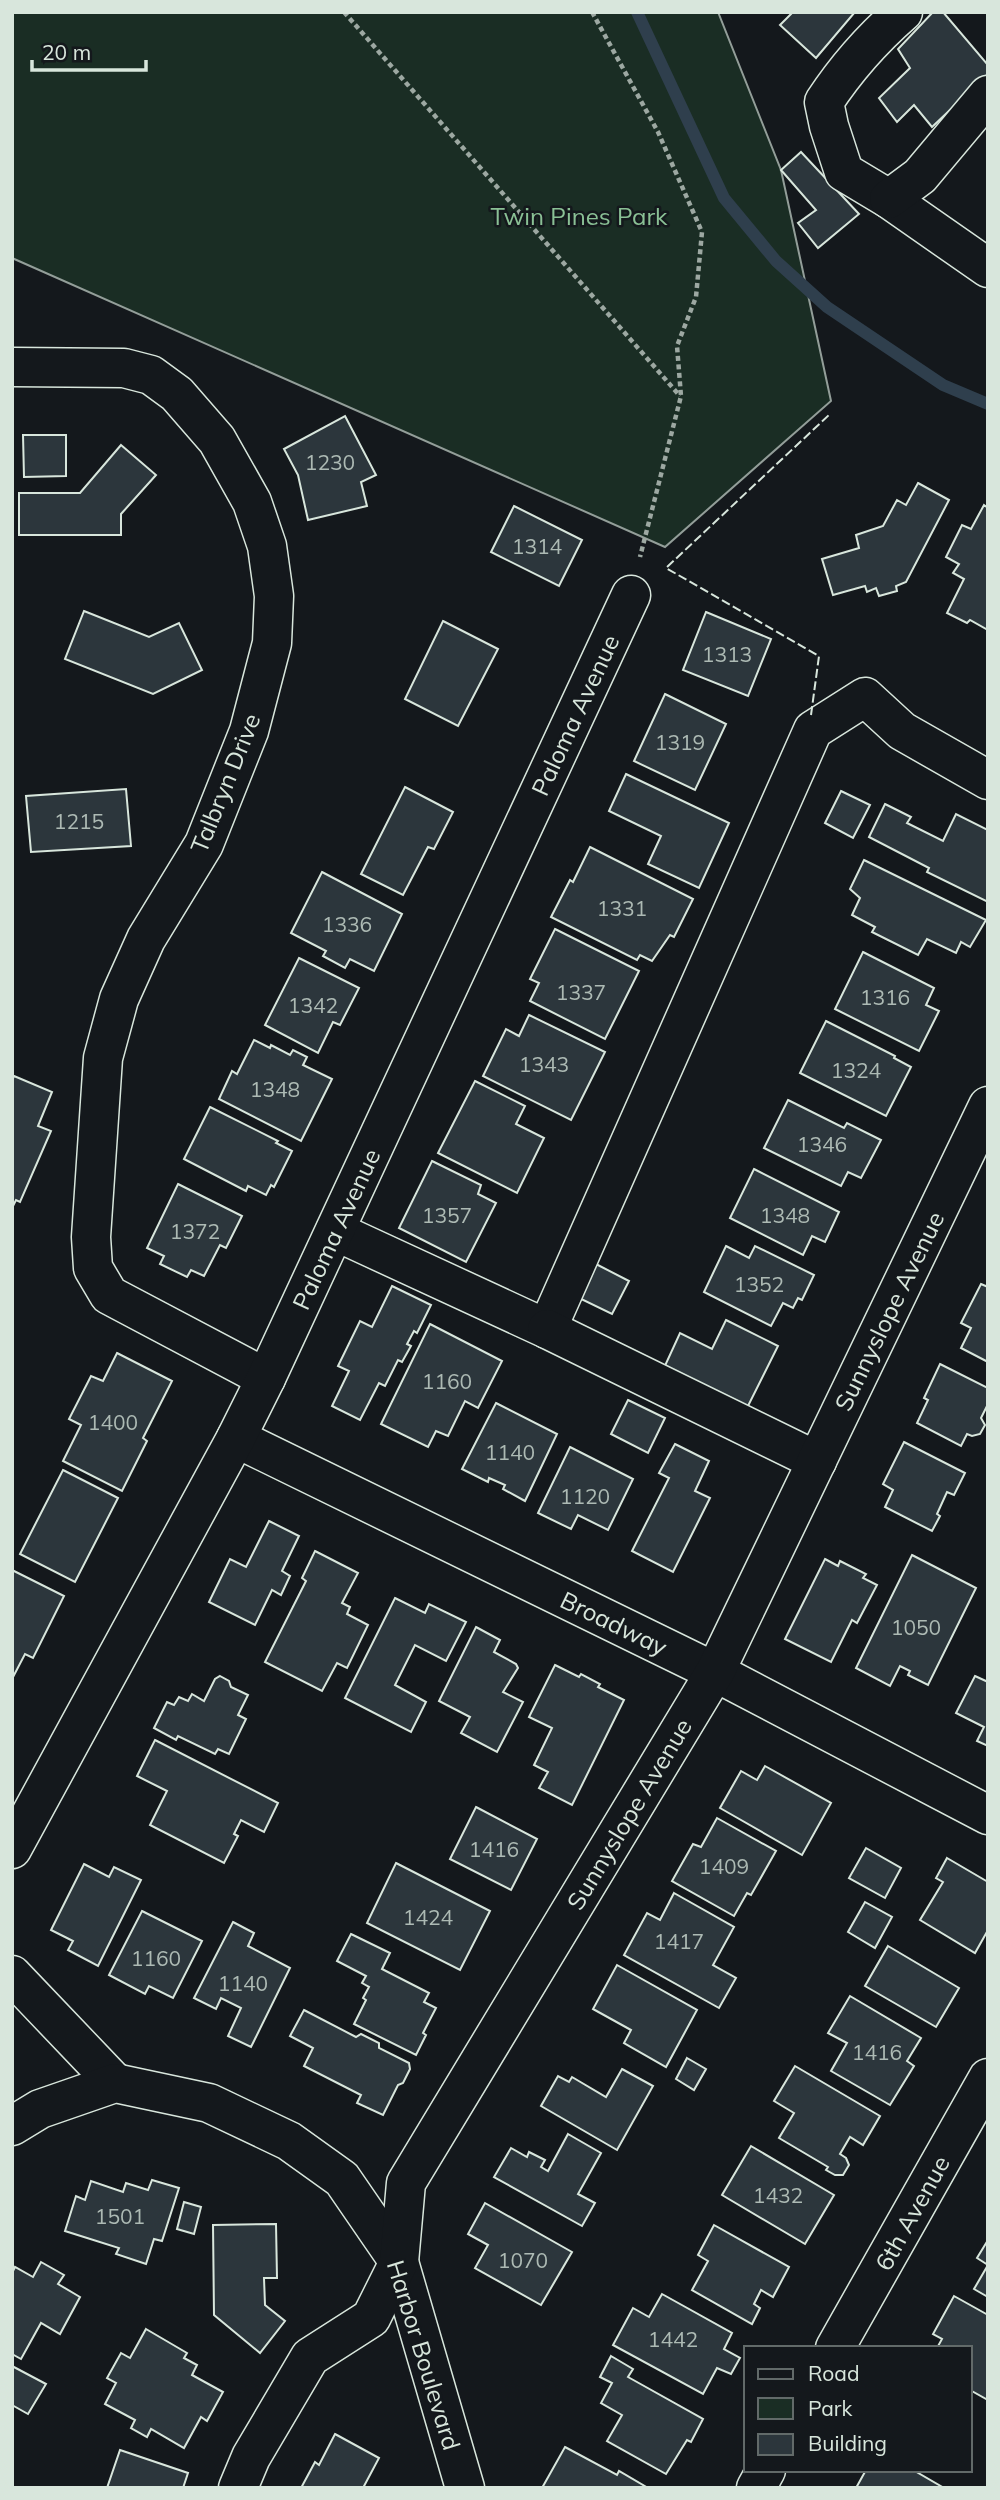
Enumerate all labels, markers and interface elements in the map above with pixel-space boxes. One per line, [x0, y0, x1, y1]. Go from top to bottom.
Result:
scale bar [32, 28, 145, 72]
text: 20 m [42, 39, 91, 65]
park label: Twin Pines Park [491, 201, 668, 231]
house number: 1230 [305, 449, 355, 475]
house number: 1314 [512, 533, 563, 559]
street label: Paloma Avenue [525, 630, 625, 800]
house number: 1313 [702, 641, 752, 667]
street label: Talbryn Drive [183, 709, 267, 857]
house number: 1319 [655, 729, 705, 755]
house number: 1215 [54, 808, 104, 834]
house number: 1331 [597, 895, 647, 921]
house number: 1336 [322, 911, 372, 937]
house number: 1337 [556, 979, 606, 1005]
house number: 1316 [860, 984, 910, 1010]
house number: 1342 [288, 992, 338, 1018]
house number: 1343 [519, 1051, 569, 1077]
house number: 1324 [831, 1057, 882, 1083]
house number: 1348 [250, 1076, 300, 1102]
house number: 1346 [797, 1131, 847, 1157]
street label: Paloma Avenue [286, 1144, 386, 1314]
house number: 1357 [422, 1202, 472, 1228]
house number: 1348 [760, 1202, 810, 1228]
street label: Sunnyslope Avenue [828, 1206, 950, 1416]
house number: 1372 [170, 1218, 220, 1244]
house number: 1352 [734, 1271, 784, 1297]
house number: 1160 [422, 1368, 472, 1394]
house number: 1400 [88, 1409, 138, 1435]
house number: 1140 [485, 1439, 535, 1465]
house number: 1120 [560, 1483, 610, 1509]
street label: Broadway [556, 1584, 672, 1662]
house number: 1050 [891, 1614, 941, 1640]
street label: Sunnyslope Avenue [560, 1713, 698, 1915]
house number: 1416 [469, 1836, 519, 1862]
house number: 1409 [699, 1853, 749, 1879]
house number: 1424 [403, 1904, 454, 1930]
house number: 1417 [654, 1928, 704, 1954]
house number: 1160 [131, 1945, 181, 1971]
house number: 1140 [218, 1970, 268, 1996]
house number: 1416 [852, 2039, 902, 2065]
street label: 6th Avenue [868, 2150, 956, 2276]
house number: 1432 [753, 2182, 803, 2208]
house number: 1501 [95, 2203, 145, 2229]
house number: 1070 [498, 2247, 548, 2273]
street label: Harbor Boulevard [381, 2256, 467, 2454]
house number: 1442 [648, 2326, 698, 2352]
legend [744, 2346, 972, 2472]
text: Road [808, 2360, 859, 2386]
text: Park [808, 2395, 852, 2421]
text: Building [808, 2430, 887, 2456]

